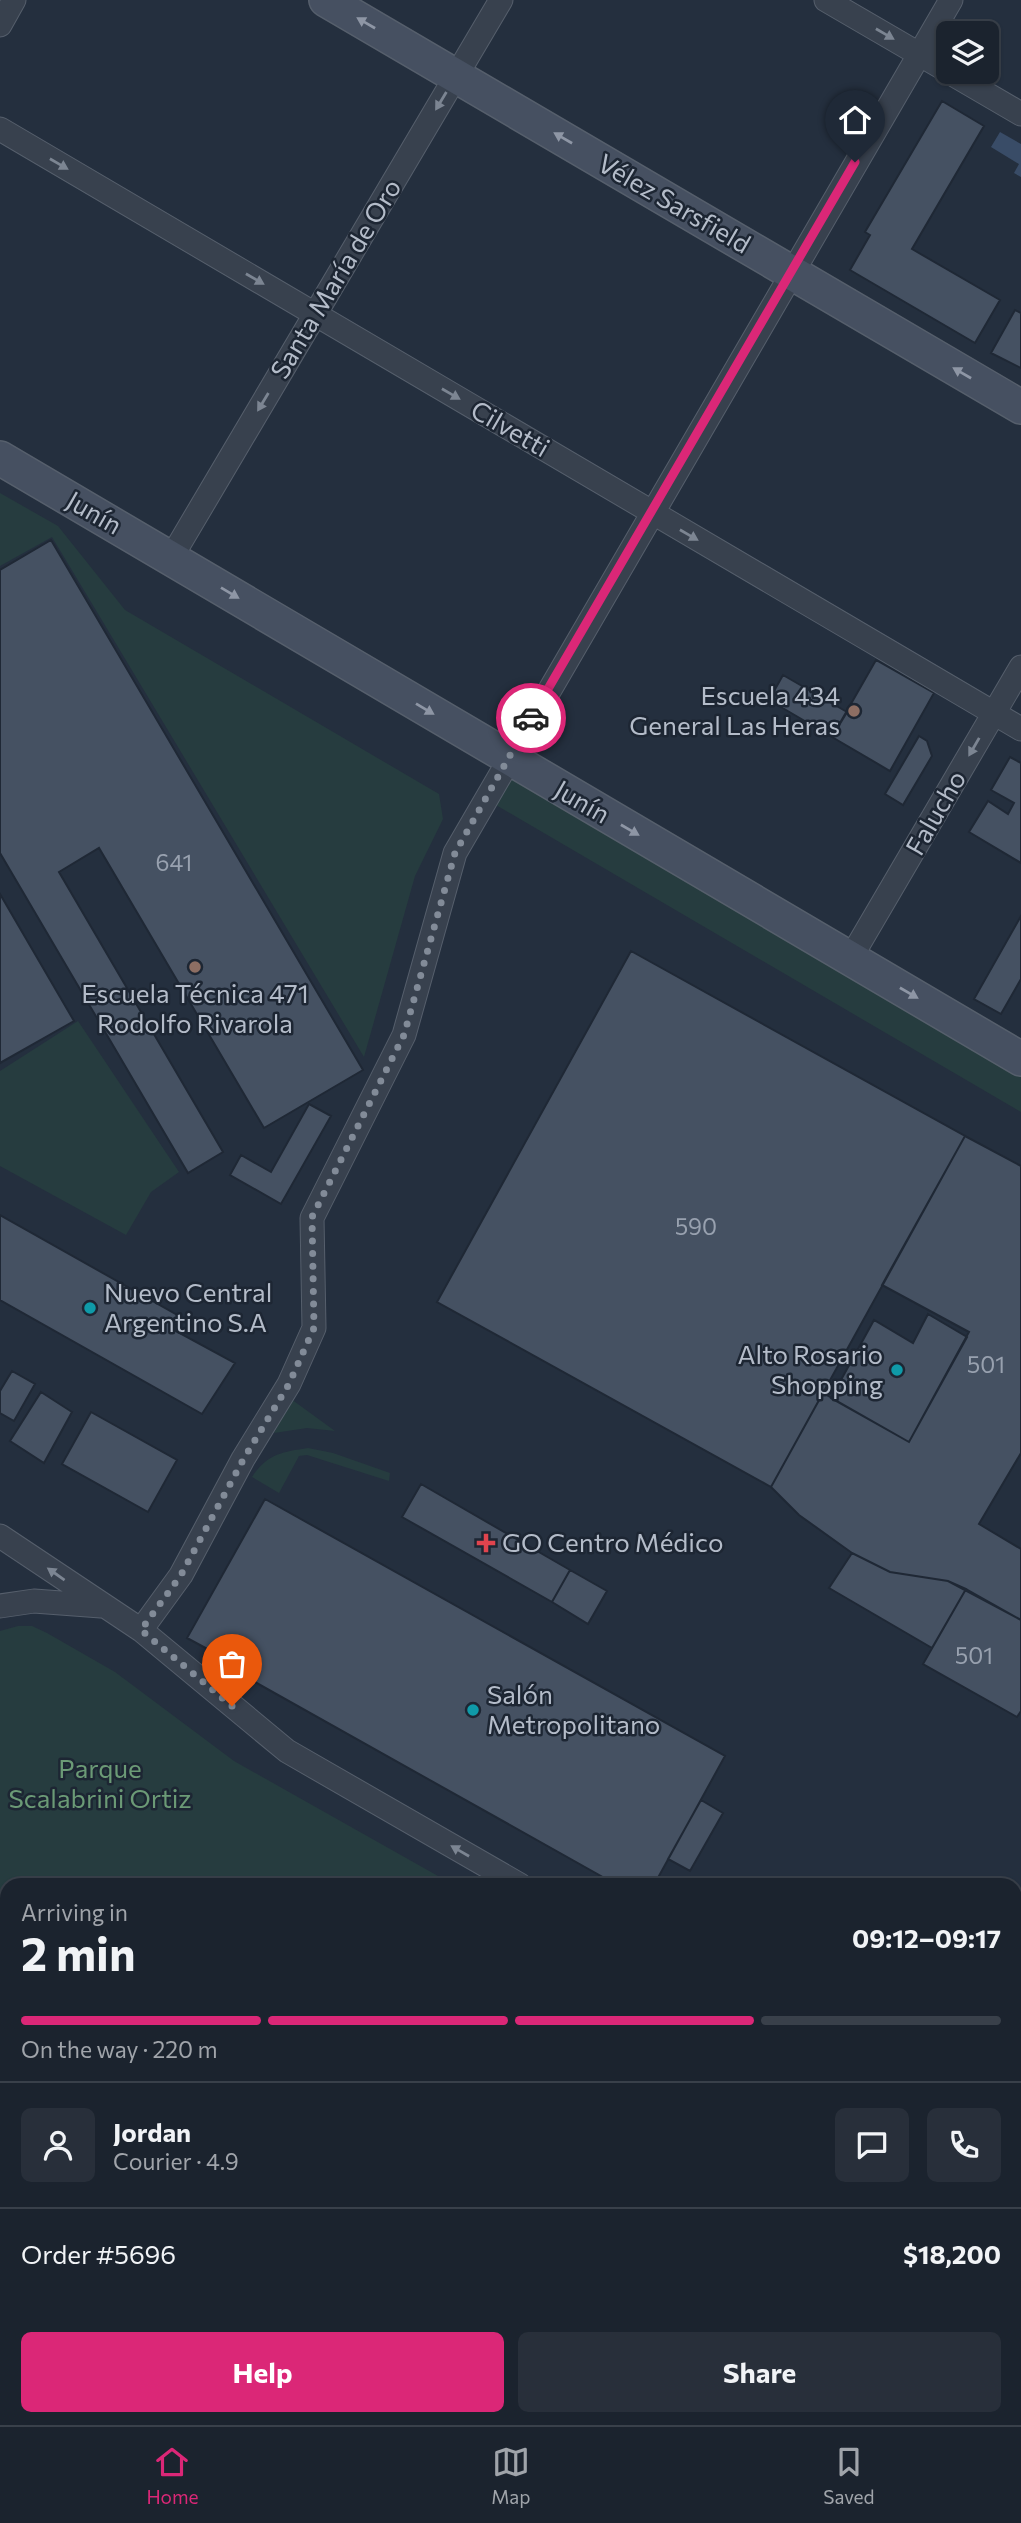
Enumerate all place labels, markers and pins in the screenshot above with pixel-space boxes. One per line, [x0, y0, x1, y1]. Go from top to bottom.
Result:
pin [825, 90, 885, 162]
place label: Escuela 434 General Las Heras [629, 679, 840, 740]
marker: Escuela 434 General Las Heras [846, 703, 862, 719]
marker: Escuela Técnica 471 Rodolfo Rivarola [187, 959, 203, 975]
place label: Escuela Técnica 471 Rodolfo Rivarola [81, 977, 309, 1038]
place label: Nuevo Central Argentino S.A [104, 1276, 272, 1337]
marker: Nuevo Central Argentino S.A [82, 1300, 98, 1316]
place label: Alto Rosario Shopping [738, 1338, 883, 1399]
marker: Alto Rosario Shopping [889, 1362, 905, 1378]
place label: GO Centro Médico [502, 1526, 723, 1557]
marker: GO Centro Médico [476, 1533, 496, 1553]
pin [202, 1634, 262, 1706]
place label: Salón Metropolitano [487, 1678, 660, 1739]
marker: Salón Metropolitano [465, 1702, 481, 1718]

